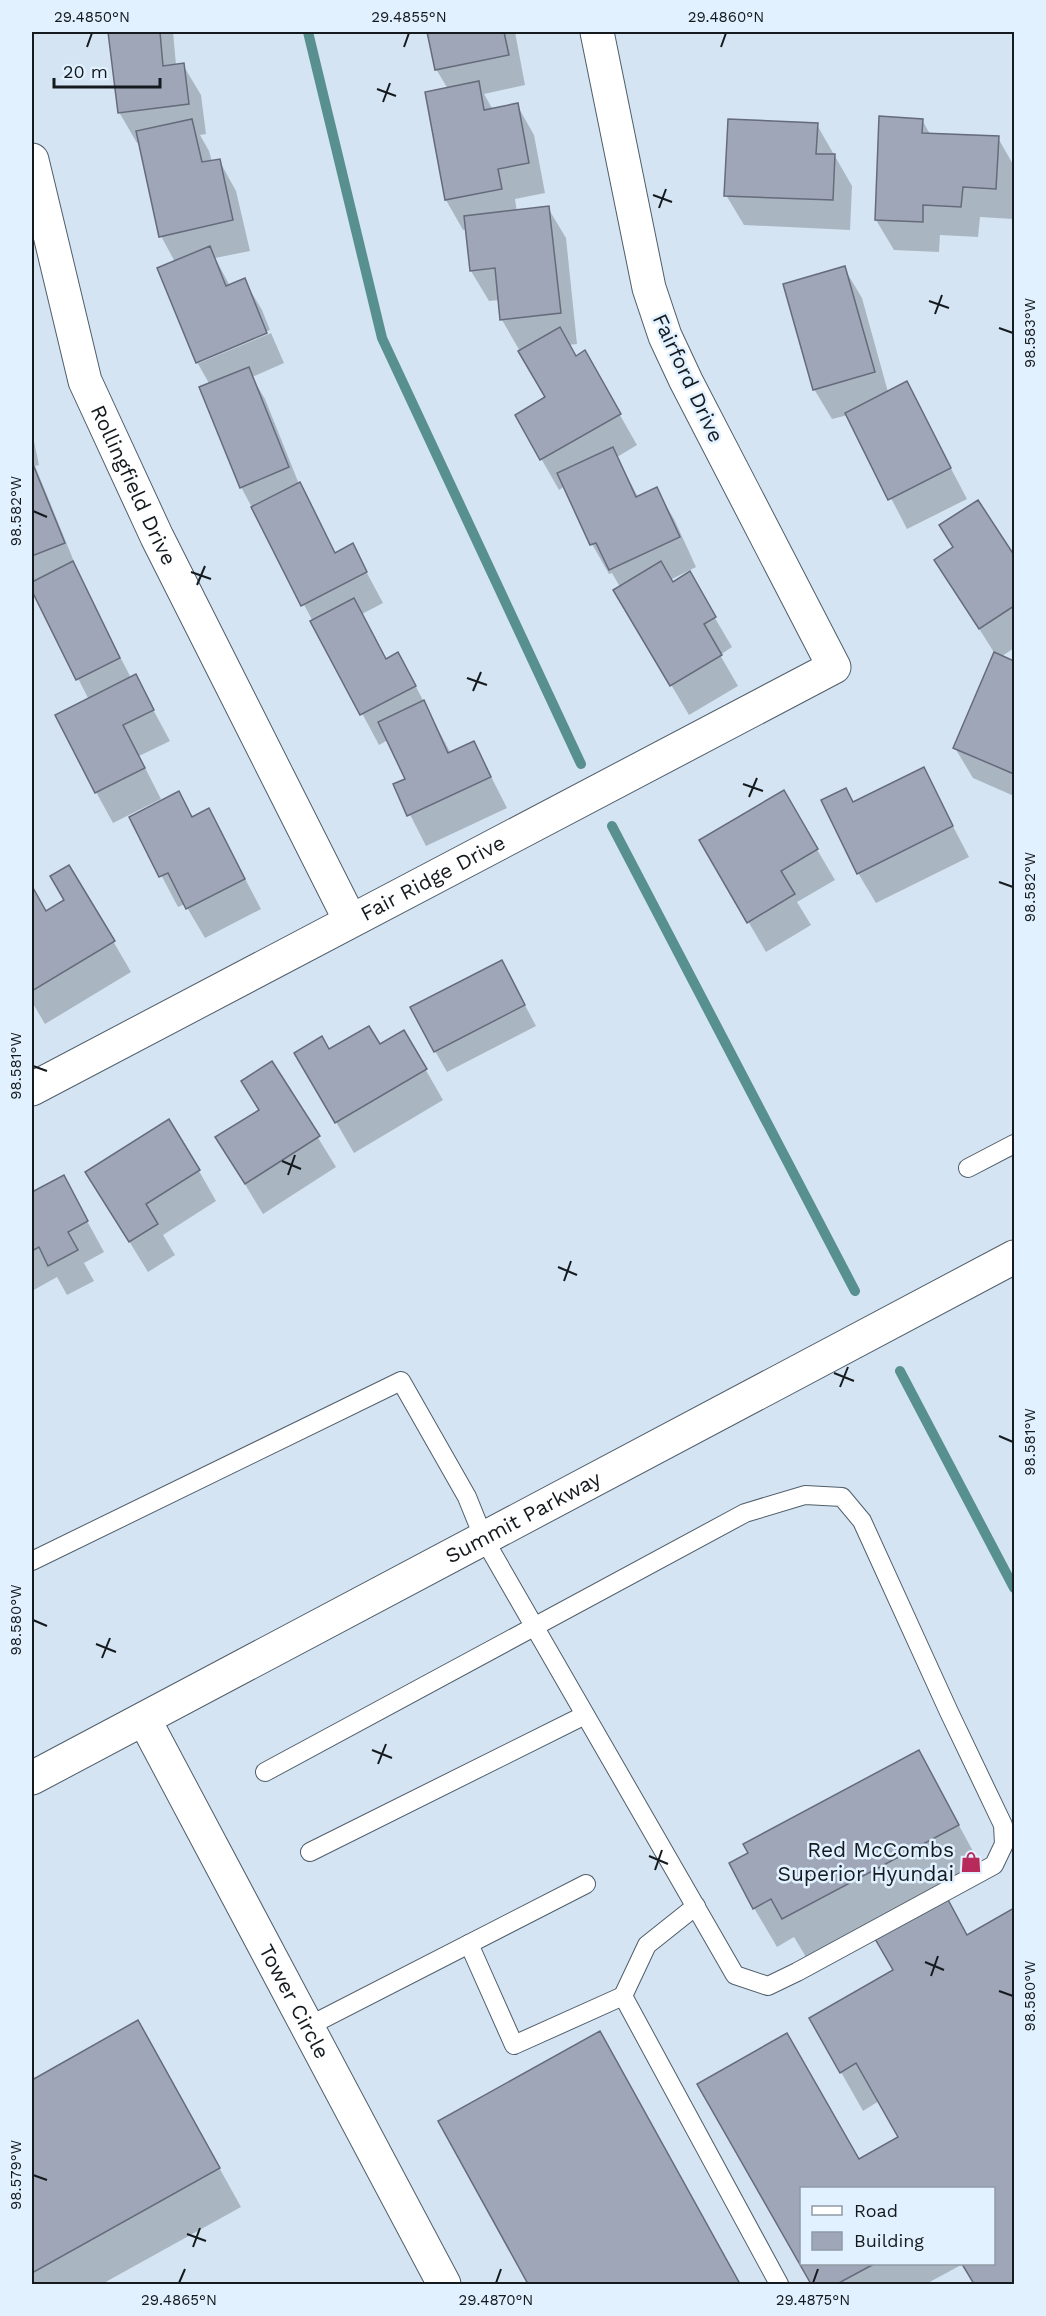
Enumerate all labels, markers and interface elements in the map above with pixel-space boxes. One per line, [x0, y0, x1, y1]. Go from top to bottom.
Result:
text: 29.4850°N [54, 8, 130, 26]
text: 29.4855°N [371, 8, 447, 26]
text: 29.4860°N [688, 8, 764, 26]
scale bar [54, 51, 160, 89]
text: 20 m [63, 61, 108, 82]
text: 98.583°W [1021, 298, 1039, 368]
street label: Fairford Drive [648, 309, 729, 446]
street label: Rollingfield Drive [86, 401, 182, 569]
text: 98.582°W [7, 476, 25, 546]
street label: Fair Ridge Drive [356, 829, 509, 926]
text: 98.582°W [1021, 852, 1039, 922]
text: 98.581°W [7, 1032, 25, 1100]
text: 98.581°W [1021, 1408, 1039, 1476]
street label: Summit Parkway [441, 1465, 605, 1568]
text: 98.580°W [7, 1584, 25, 1656]
place label: Red McCombs Superior Hyundai [778, 1837, 954, 1886]
shop icon: Red McCombs Superior Hyundai [959, 1850, 983, 1874]
street label: Tower Circle [254, 1940, 335, 2063]
text: 98.580°W [1021, 1960, 1039, 2032]
text: 98.579°W [7, 2140, 25, 2210]
legend [800, 2187, 995, 2265]
text: Road [854, 2200, 898, 2221]
text: Building [854, 2230, 924, 2251]
text: 29.4865°N [141, 2291, 217, 2309]
text: 29.4870°N [459, 2291, 533, 2309]
text: 29.4875°N [776, 2291, 850, 2309]

